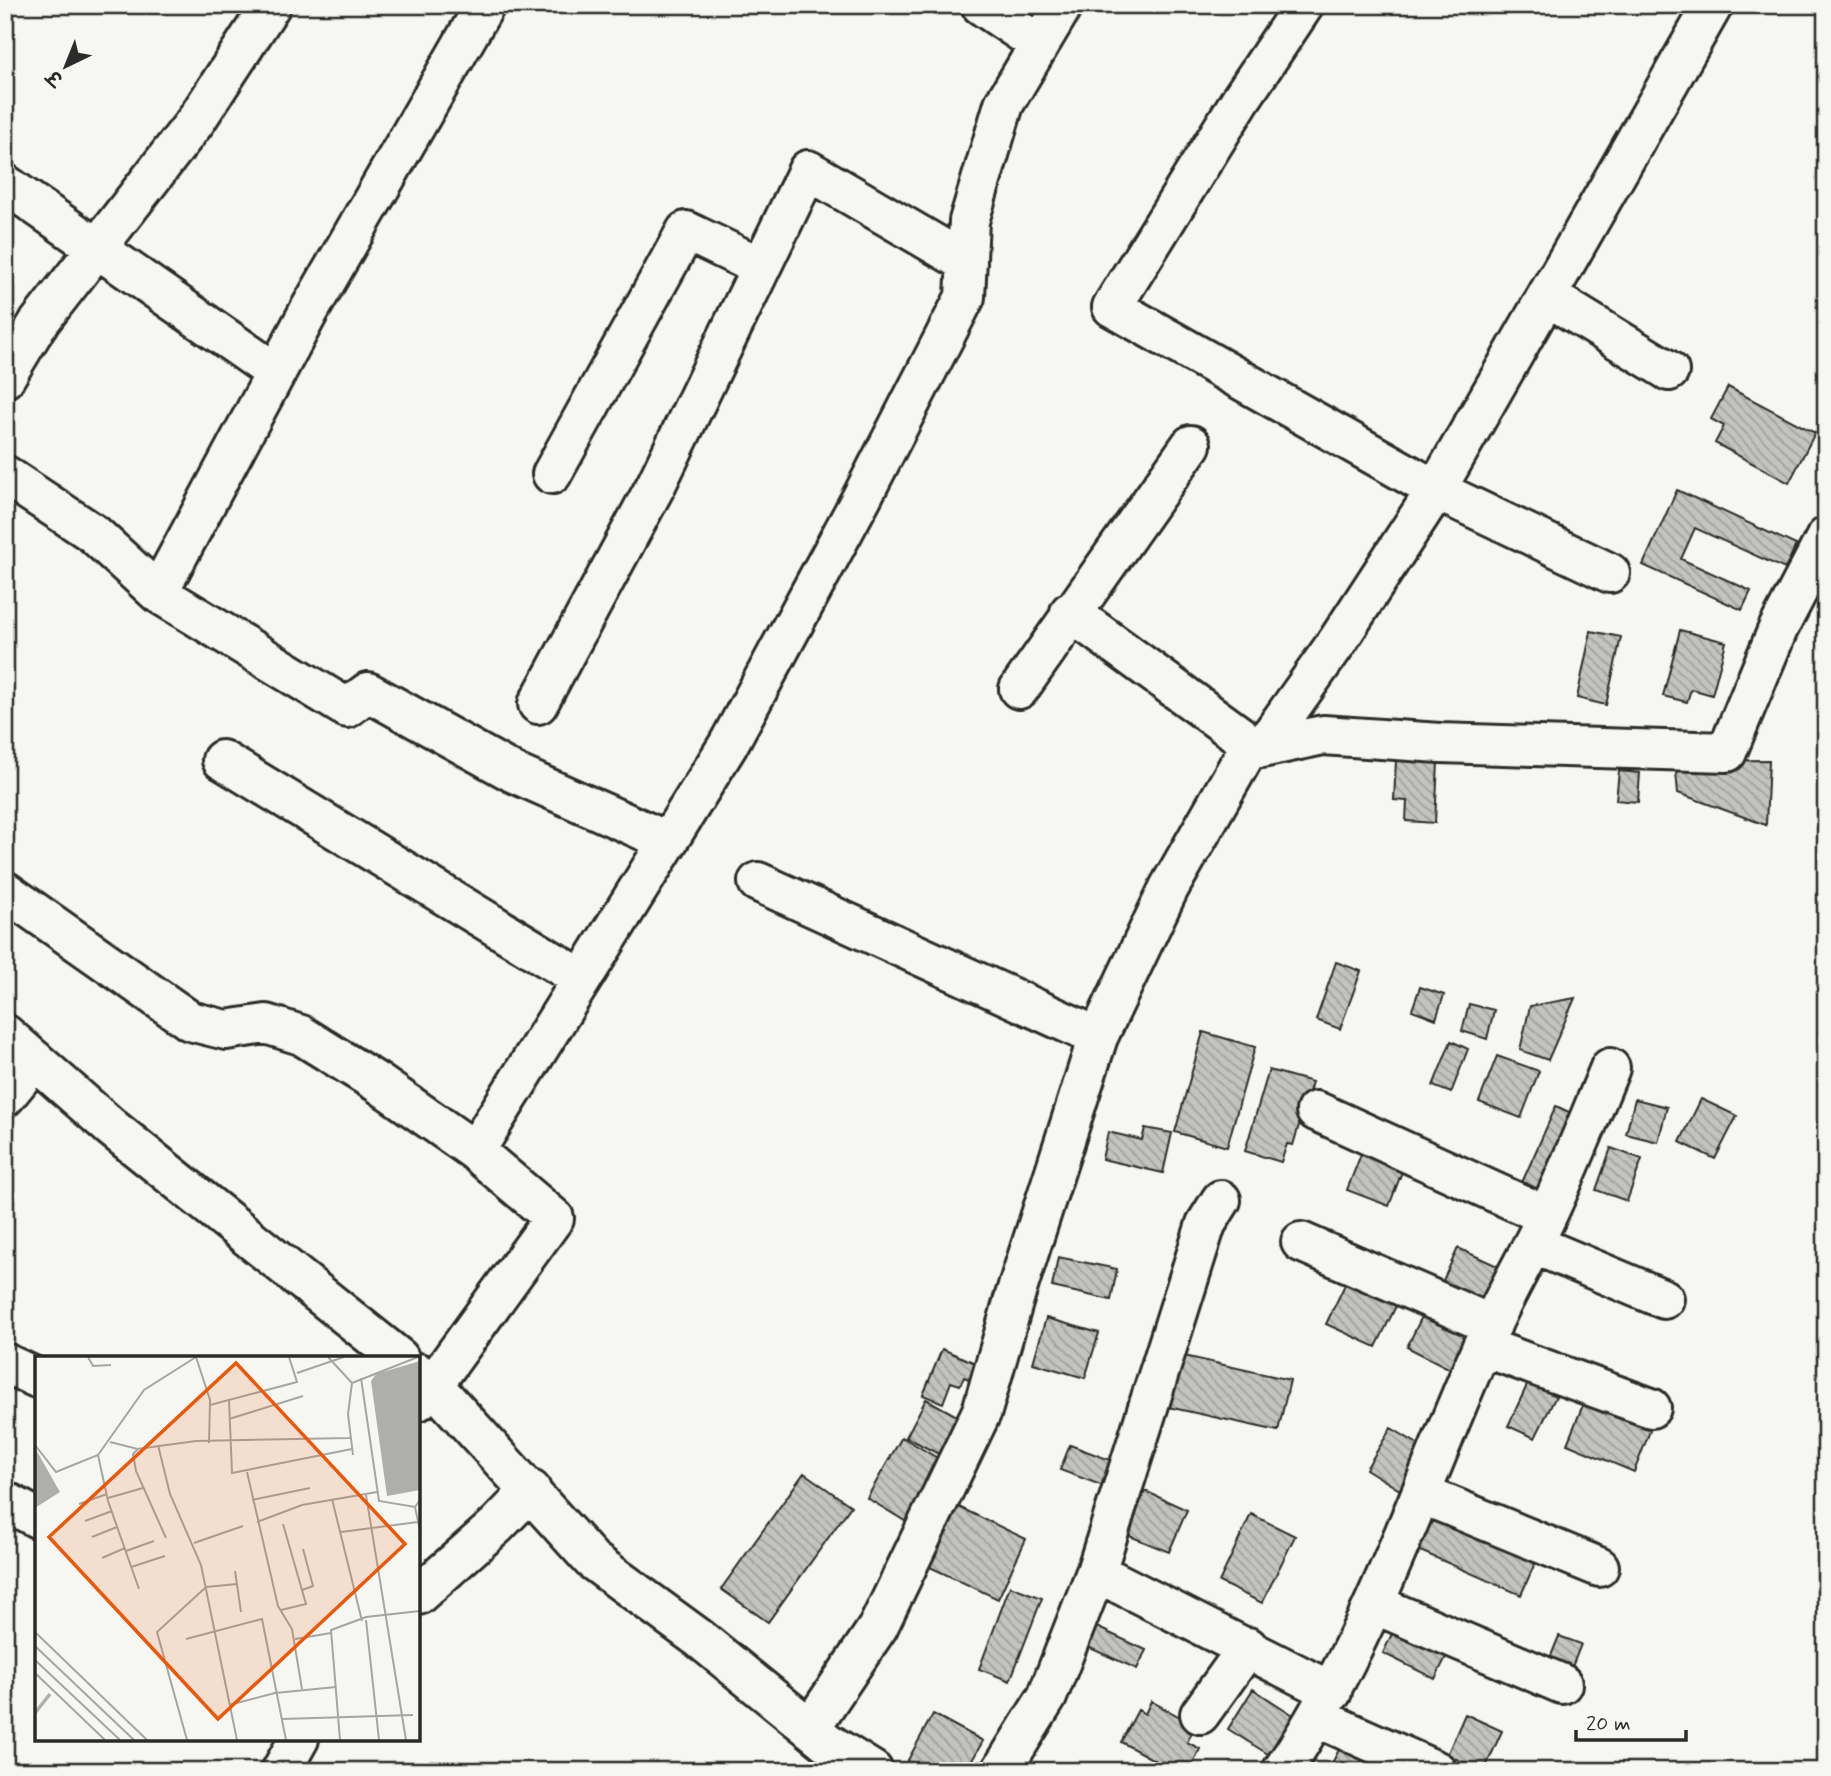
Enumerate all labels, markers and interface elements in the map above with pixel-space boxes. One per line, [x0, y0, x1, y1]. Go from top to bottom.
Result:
north arrow [32, 32, 102, 102]
text: उ [41, 62, 70, 92]
inset map [35, 1356, 420, 1741]
scale bar [1576, 1699, 1686, 1743]
text: 20 m [1586, 1710, 1631, 1738]

